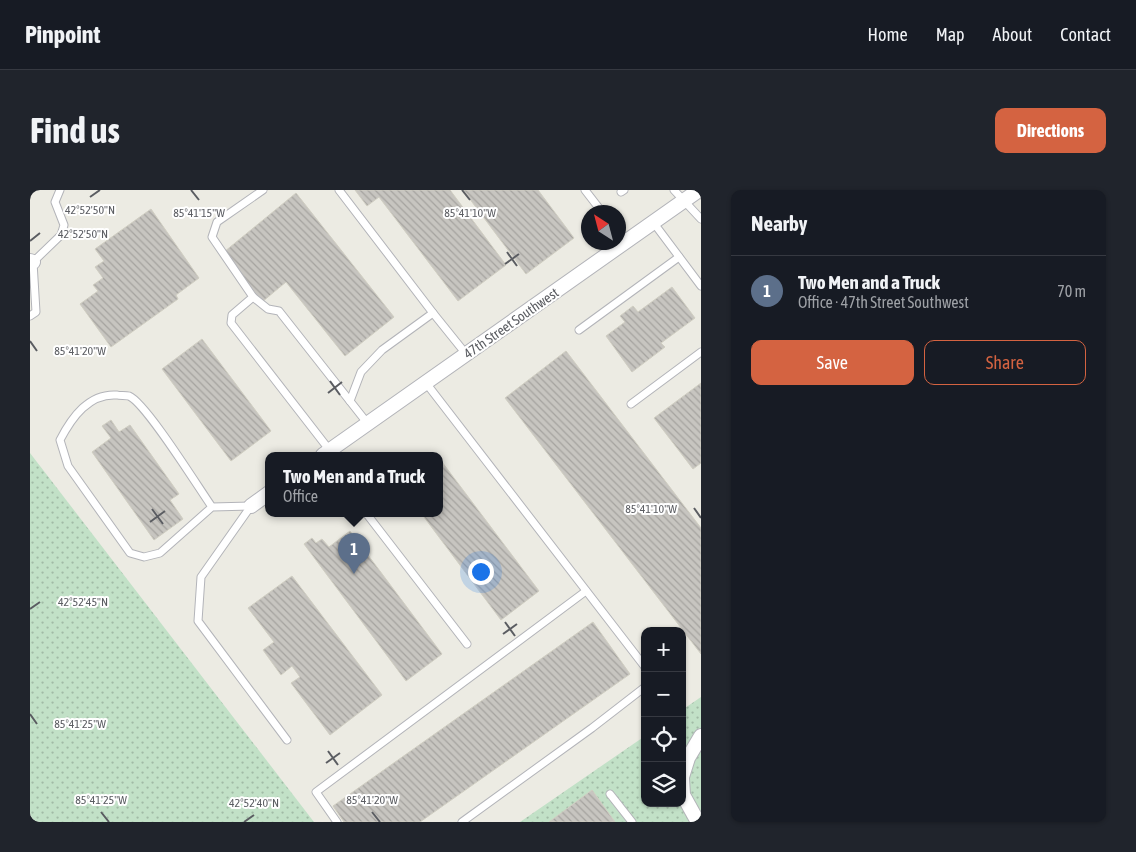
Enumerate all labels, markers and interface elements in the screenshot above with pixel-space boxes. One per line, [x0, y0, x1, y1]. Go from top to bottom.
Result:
text: Pinpoint [25, 21, 100, 48]
text: Home [868, 24, 908, 45]
text: Map [936, 24, 965, 45]
text: About [993, 24, 1032, 45]
text: Contact [1060, 24, 1111, 45]
button: Directions [995, 108, 1106, 153]
text: Find us [30, 110, 120, 150]
text: 42°52'50"N [65, 203, 115, 217]
north arrow [581, 205, 626, 250]
text: 85°41'15"W [173, 206, 225, 220]
text: 85°41'10"W [444, 206, 496, 220]
text: Nearby [751, 211, 807, 235]
text: 42°52'50"N [58, 227, 108, 241]
text: Two Men and a Truck [798, 271, 940, 293]
text: 1 [763, 282, 771, 300]
text: 70 m [1057, 282, 1086, 300]
street label: 47th Street Southwest [460, 284, 562, 362]
text: Office · 47th Street Southwest [798, 293, 969, 311]
button: Save [751, 340, 914, 385]
button: Share [924, 340, 1086, 385]
text: 85°41'20"W [54, 344, 106, 358]
popup [265, 452, 443, 517]
text: Two Men and a Truck [283, 465, 425, 487]
text: Office [283, 487, 318, 505]
text: 85°41'10"W [625, 502, 677, 516]
pin: 1 [338, 533, 370, 574]
your location [468, 559, 494, 585]
text: 42°52'45"N [58, 595, 108, 609]
map controls [641, 627, 686, 807]
button: + [641, 627, 686, 672]
button: − [641, 672, 686, 717]
text: 85°41'25"W [54, 717, 106, 731]
button: locate [641, 717, 686, 762]
button: layers [641, 762, 686, 807]
text: 85°41'25"W [75, 793, 127, 807]
text: 85°41'20"W [346, 793, 398, 807]
text: 42°52'40"N [229, 796, 279, 810]

